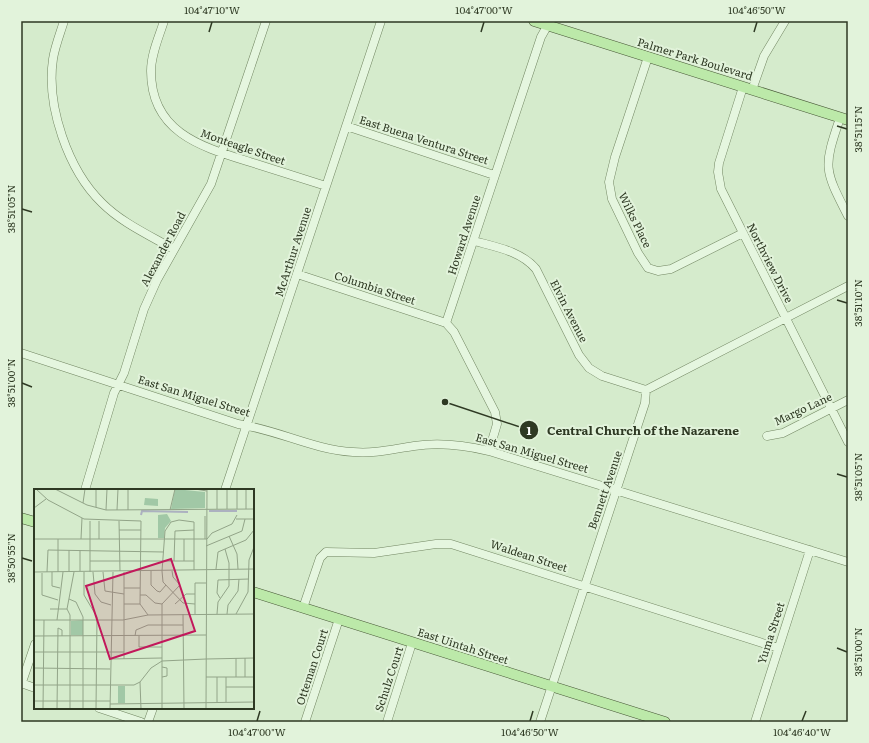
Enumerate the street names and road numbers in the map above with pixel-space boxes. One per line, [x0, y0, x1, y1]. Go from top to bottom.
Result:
street label: Palmer Park Boulevard [636, 33, 755, 83]
street label: East Buena Ventura Street [358, 111, 492, 168]
street label: Monteagle Street [199, 124, 289, 168]
street label: Wilks Place [615, 189, 656, 250]
street label: Howard Avenue [443, 192, 484, 277]
street label: McArthur Avenue [270, 204, 314, 299]
street label: Alexander Road [136, 208, 189, 289]
street label: Northview Drive [744, 220, 798, 306]
street label: Columbia Street [333, 266, 419, 308]
street label: Elvin Avenue [547, 276, 593, 345]
street label: East San Miguel Street [136, 370, 253, 420]
street label: Margo Lane [771, 388, 834, 428]
street label: East San Miguel Street [474, 428, 591, 476]
street label: Bennett Avenue [583, 448, 625, 531]
street label: Waldean Street [489, 535, 571, 575]
street label: Yuma Street [753, 599, 788, 666]
street label: East Uintah Street [416, 623, 511, 668]
street label: Otteman Court [291, 626, 331, 707]
street label: Schulz Court [370, 643, 406, 713]

